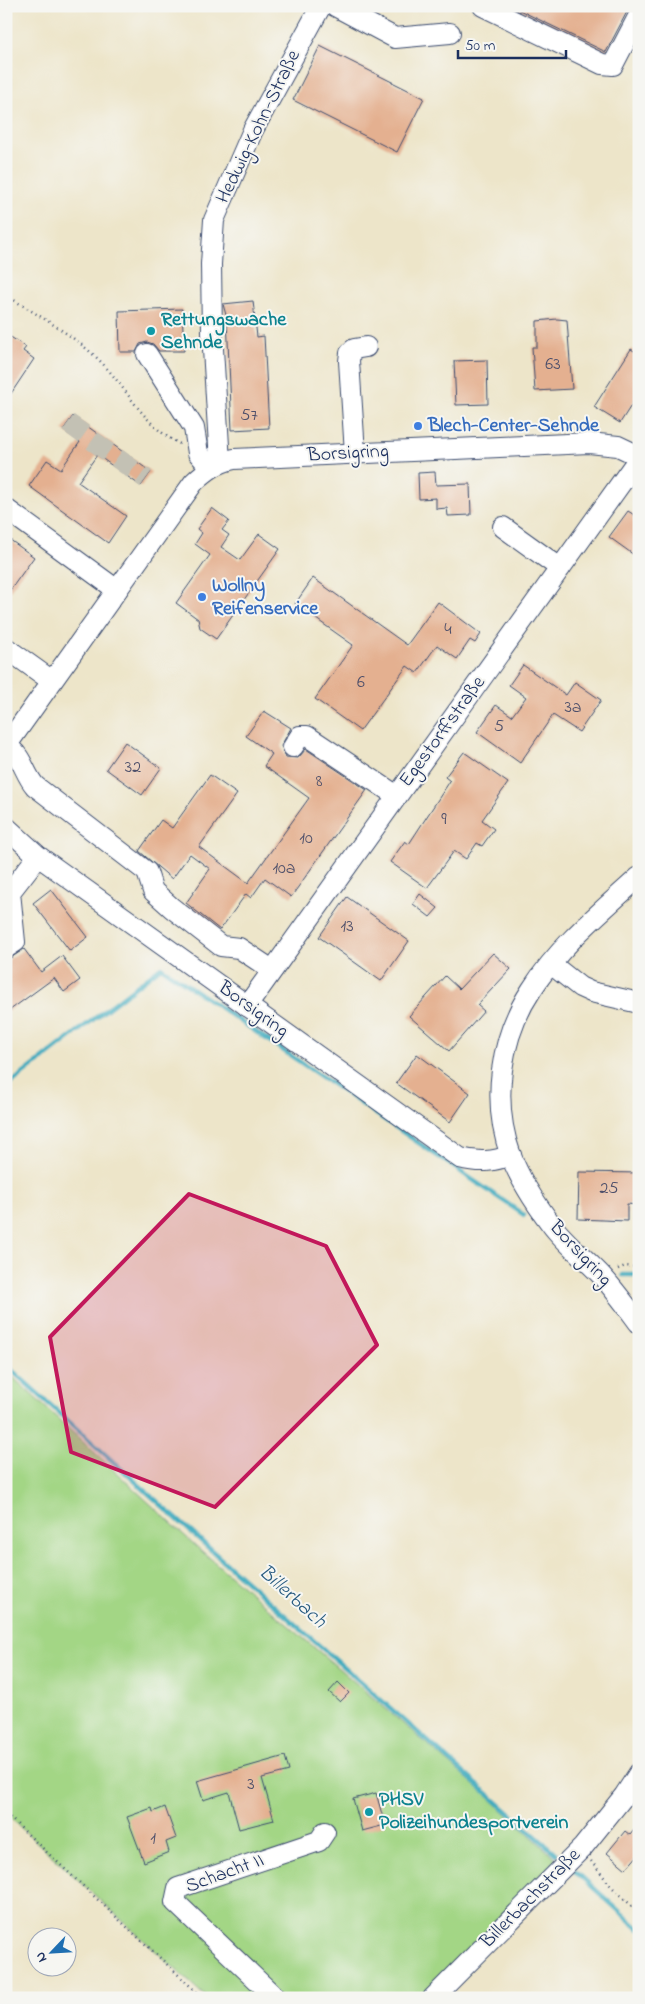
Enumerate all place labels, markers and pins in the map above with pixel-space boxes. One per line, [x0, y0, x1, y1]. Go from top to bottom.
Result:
place label: Rettungswache Sehnde [161, 306, 287, 358]
marker: Rettungswache Sehnde [145, 325, 157, 337]
place label: Blech-Center-Sehnde [427, 412, 600, 441]
marker: Blech-Center-Sehnde [412, 420, 424, 432]
place label: Wollny Reifenservice [212, 572, 319, 624]
marker: Wollny Reifenservice [196, 591, 208, 603]
place label: PHSV Polizeihundesportverein [379, 1786, 568, 1838]
marker: PHSV Polizeihundesportverein [363, 1806, 375, 1818]

